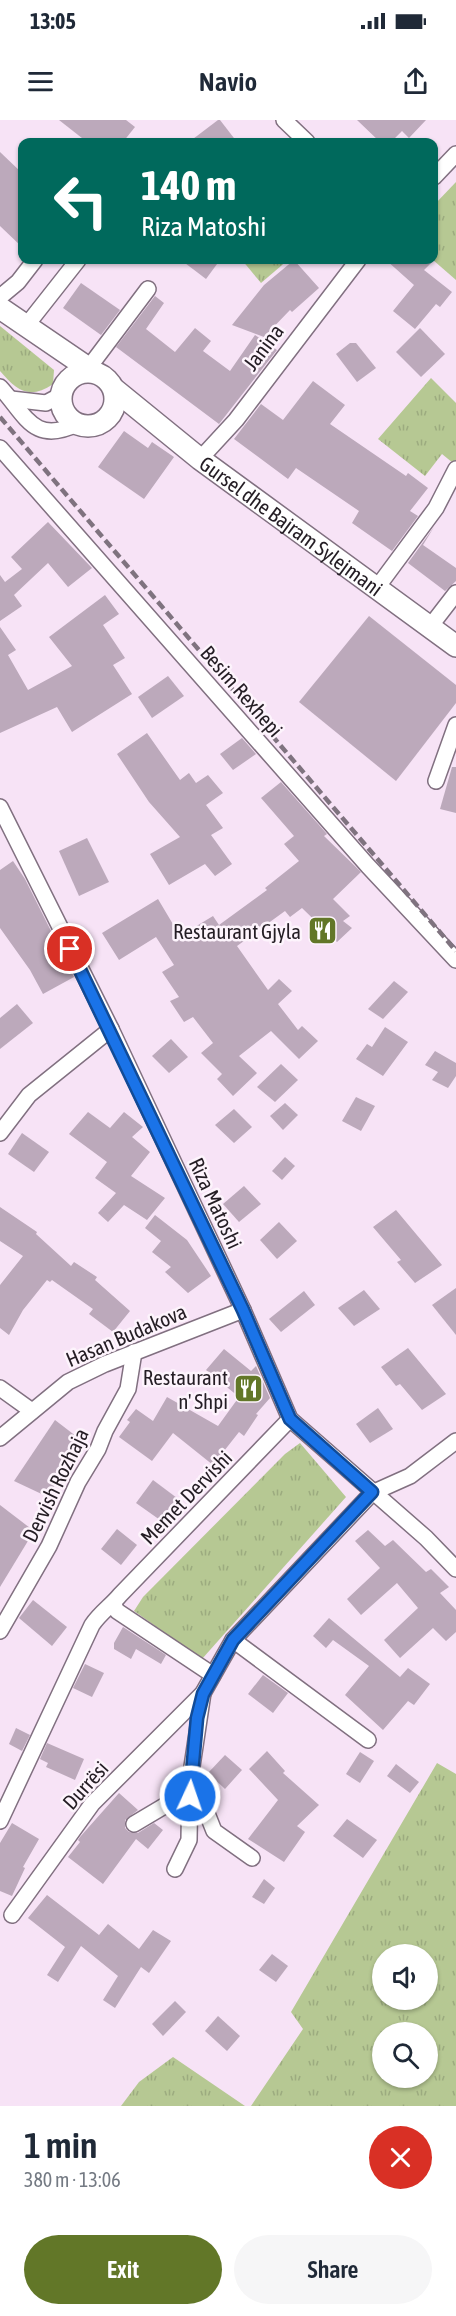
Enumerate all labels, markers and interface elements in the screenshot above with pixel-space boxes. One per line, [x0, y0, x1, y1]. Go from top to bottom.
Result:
text: 13:05 [30, 8, 76, 34]
icon: menu [24, 65, 57, 98]
icon: share [399, 65, 432, 98]
text: Navio [199, 66, 257, 97]
text: 140 m [141, 161, 236, 209]
icon: left [42, 162, 120, 240]
text: Riza Matoshi [141, 211, 266, 242]
street label: Janina [238, 319, 288, 375]
street label: Gursel dhe Bajram Sylejmani [195, 451, 387, 600]
street label: Besim Rexhepi [196, 641, 288, 741]
restaurant icon: Restaurant Gjyla [306, 915, 338, 947]
place label: Restaurant Gjyla [173, 919, 301, 943]
pin [44, 923, 95, 974]
icon: arrive [53, 932, 86, 965]
street label: Riza Matoshi [185, 1154, 247, 1252]
street label: Hasan Budakova [62, 1299, 190, 1371]
place label: Restaurant n' Shpi [143, 1365, 228, 1413]
restaurant icon: Restaurant n' Shpi [233, 1373, 265, 1405]
street label: Dervish Rozhaja [17, 1424, 93, 1546]
street label: Memet Dervishi [135, 1445, 237, 1549]
street label: Durrësi [57, 1756, 113, 1814]
position arrow [158, 1764, 222, 1828]
map controls [372, 1944, 438, 2088]
button: sound [372, 1944, 438, 2010]
button: search [372, 2022, 438, 2088]
text: 1 min [24, 2124, 98, 2166]
button: close [369, 2126, 432, 2189]
text: 380 m · 13:06 [24, 2168, 121, 2191]
button: Exit [24, 2235, 222, 2304]
button: Share [234, 2235, 432, 2304]

